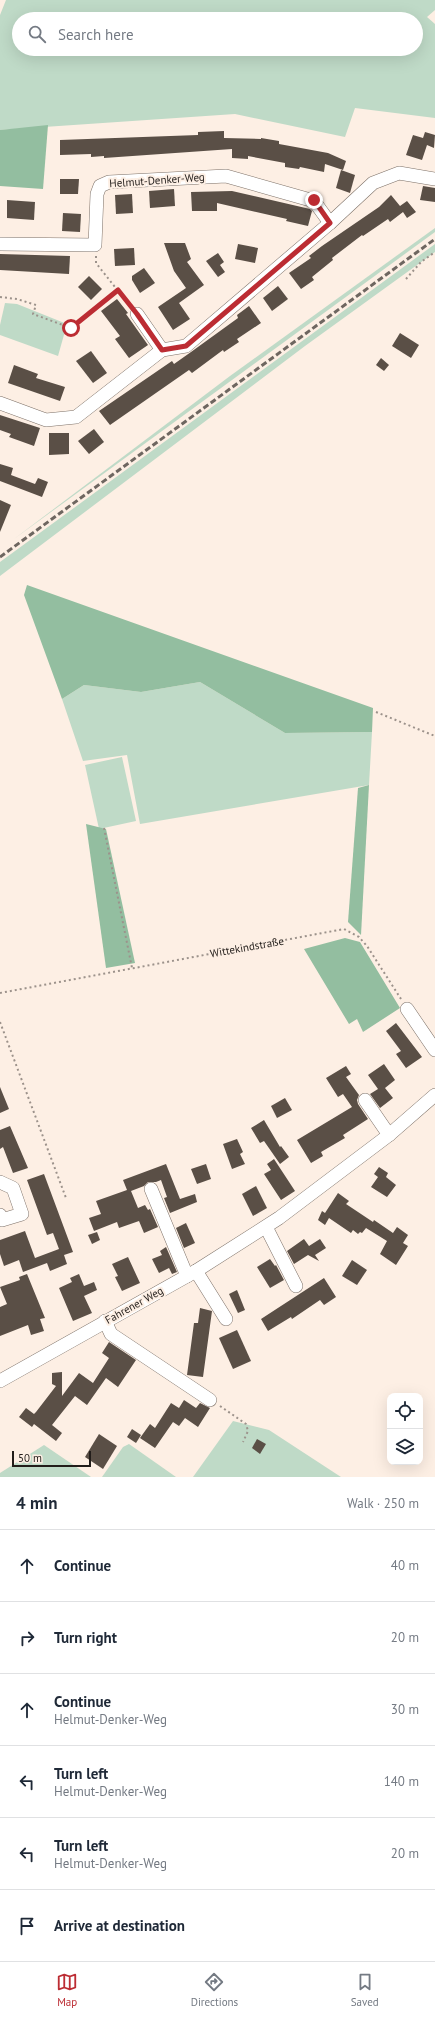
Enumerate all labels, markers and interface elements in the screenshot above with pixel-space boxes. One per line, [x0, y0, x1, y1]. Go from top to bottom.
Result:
search box [12, 12, 423, 56]
icon: search [26, 23, 48, 45]
text: Search here [58, 25, 134, 44]
street label: Helmut-Denker-Weg [109, 170, 205, 190]
route end [305, 191, 323, 209]
route start [62, 319, 80, 337]
street label: Wittekindstraße [209, 934, 285, 960]
street label: Fahrener Weg [102, 1283, 166, 1327]
map controls [387, 1393, 423, 1465]
button: locate [387, 1393, 423, 1429]
button: layers [387, 1429, 423, 1465]
scale bar [12, 1449, 91, 1468]
text: 50 m [18, 1451, 42, 1465]
text: 4 min [16, 1492, 57, 1514]
text: Walk · 250 m [347, 1495, 419, 1512]
icon: ahead [16, 1555, 38, 1577]
text: Continue [54, 1556, 111, 1575]
text: 40 m [391, 1557, 419, 1574]
icon: right [16, 1627, 38, 1649]
text: Turn right [54, 1628, 117, 1647]
text: 20 m [391, 1629, 419, 1646]
text: Continue [54, 1692, 111, 1711]
icon: ahead [16, 1699, 38, 1721]
text: 30 m [391, 1701, 419, 1718]
text: Helmut-Denker-Weg [54, 1711, 167, 1728]
text: Turn left [54, 1764, 108, 1783]
icon: left [16, 1771, 38, 1793]
text: 140 m [384, 1773, 419, 1790]
text: Helmut-Denker-Weg [54, 1783, 167, 1800]
text: Turn left [54, 1836, 108, 1855]
icon: left [16, 1843, 38, 1865]
text: 20 m [391, 1845, 419, 1862]
text: Helmut-Denker-Weg [54, 1855, 167, 1872]
icon: arrive [16, 1915, 38, 1937]
text: Arrive at destination [54, 1916, 185, 1935]
tab: Map [56, 1971, 78, 2009]
tab: Directions [191, 1971, 238, 2009]
tab: Saved [351, 1971, 379, 2009]

